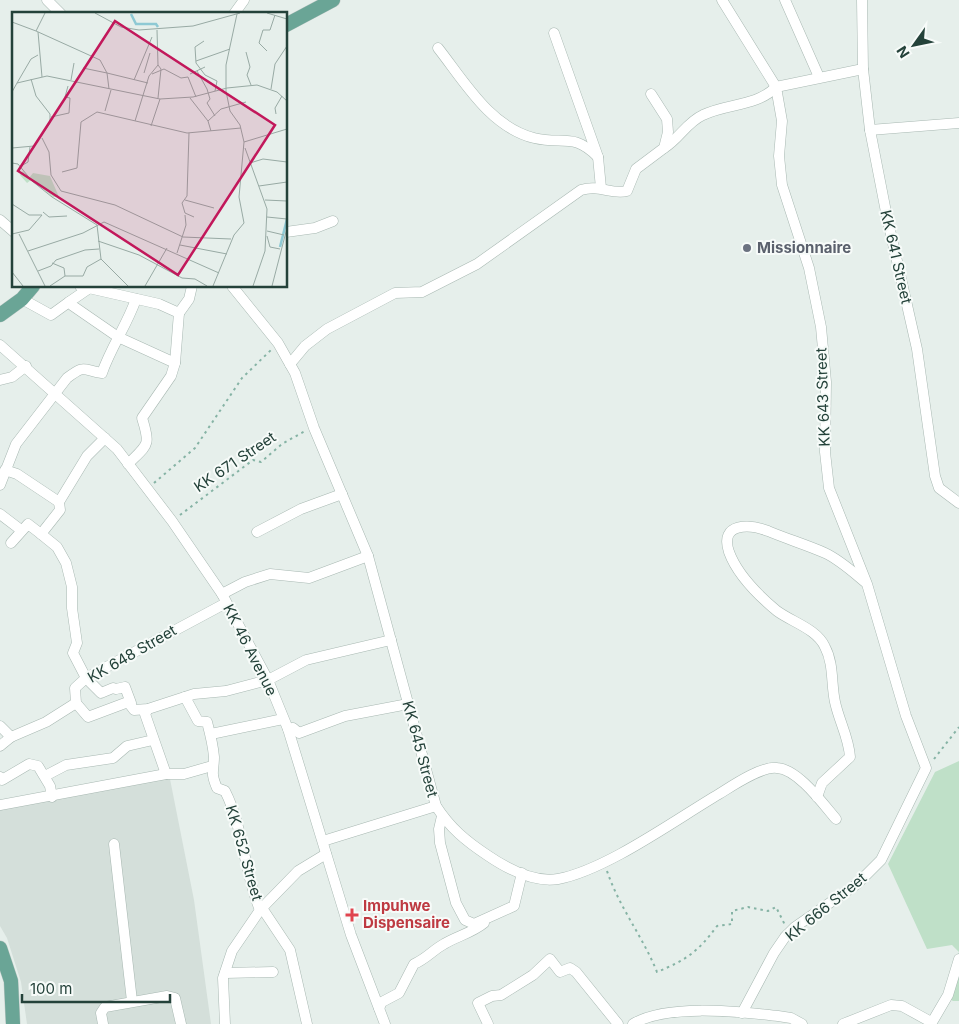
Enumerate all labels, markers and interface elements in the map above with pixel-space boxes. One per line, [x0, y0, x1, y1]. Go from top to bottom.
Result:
inset map [12, 12, 288, 288]
north arrow [889, 20, 939, 70]
text: N [893, 43, 913, 61]
street label: KK 641 Street [876, 208, 917, 306]
place label: Missionnaire [757, 238, 851, 257]
marker: Missionnaire [741, 242, 753, 254]
street label: KK 643 Street [811, 347, 834, 447]
street label: KK 671 Street [190, 427, 279, 496]
street label: KK 46 Avenue [219, 601, 282, 699]
street label: KK 648 Street [84, 620, 180, 687]
street label: KK 645 Street [398, 699, 442, 799]
street label: KK 652 Street [222, 803, 267, 903]
street label: KK 666 Street [781, 868, 870, 945]
place label: Impuhwe Dispensaire [363, 896, 450, 932]
marker: Impuhwe Dispensaire [345, 908, 359, 922]
scale bar [22, 972, 170, 1004]
text: 100 m [30, 979, 72, 998]

